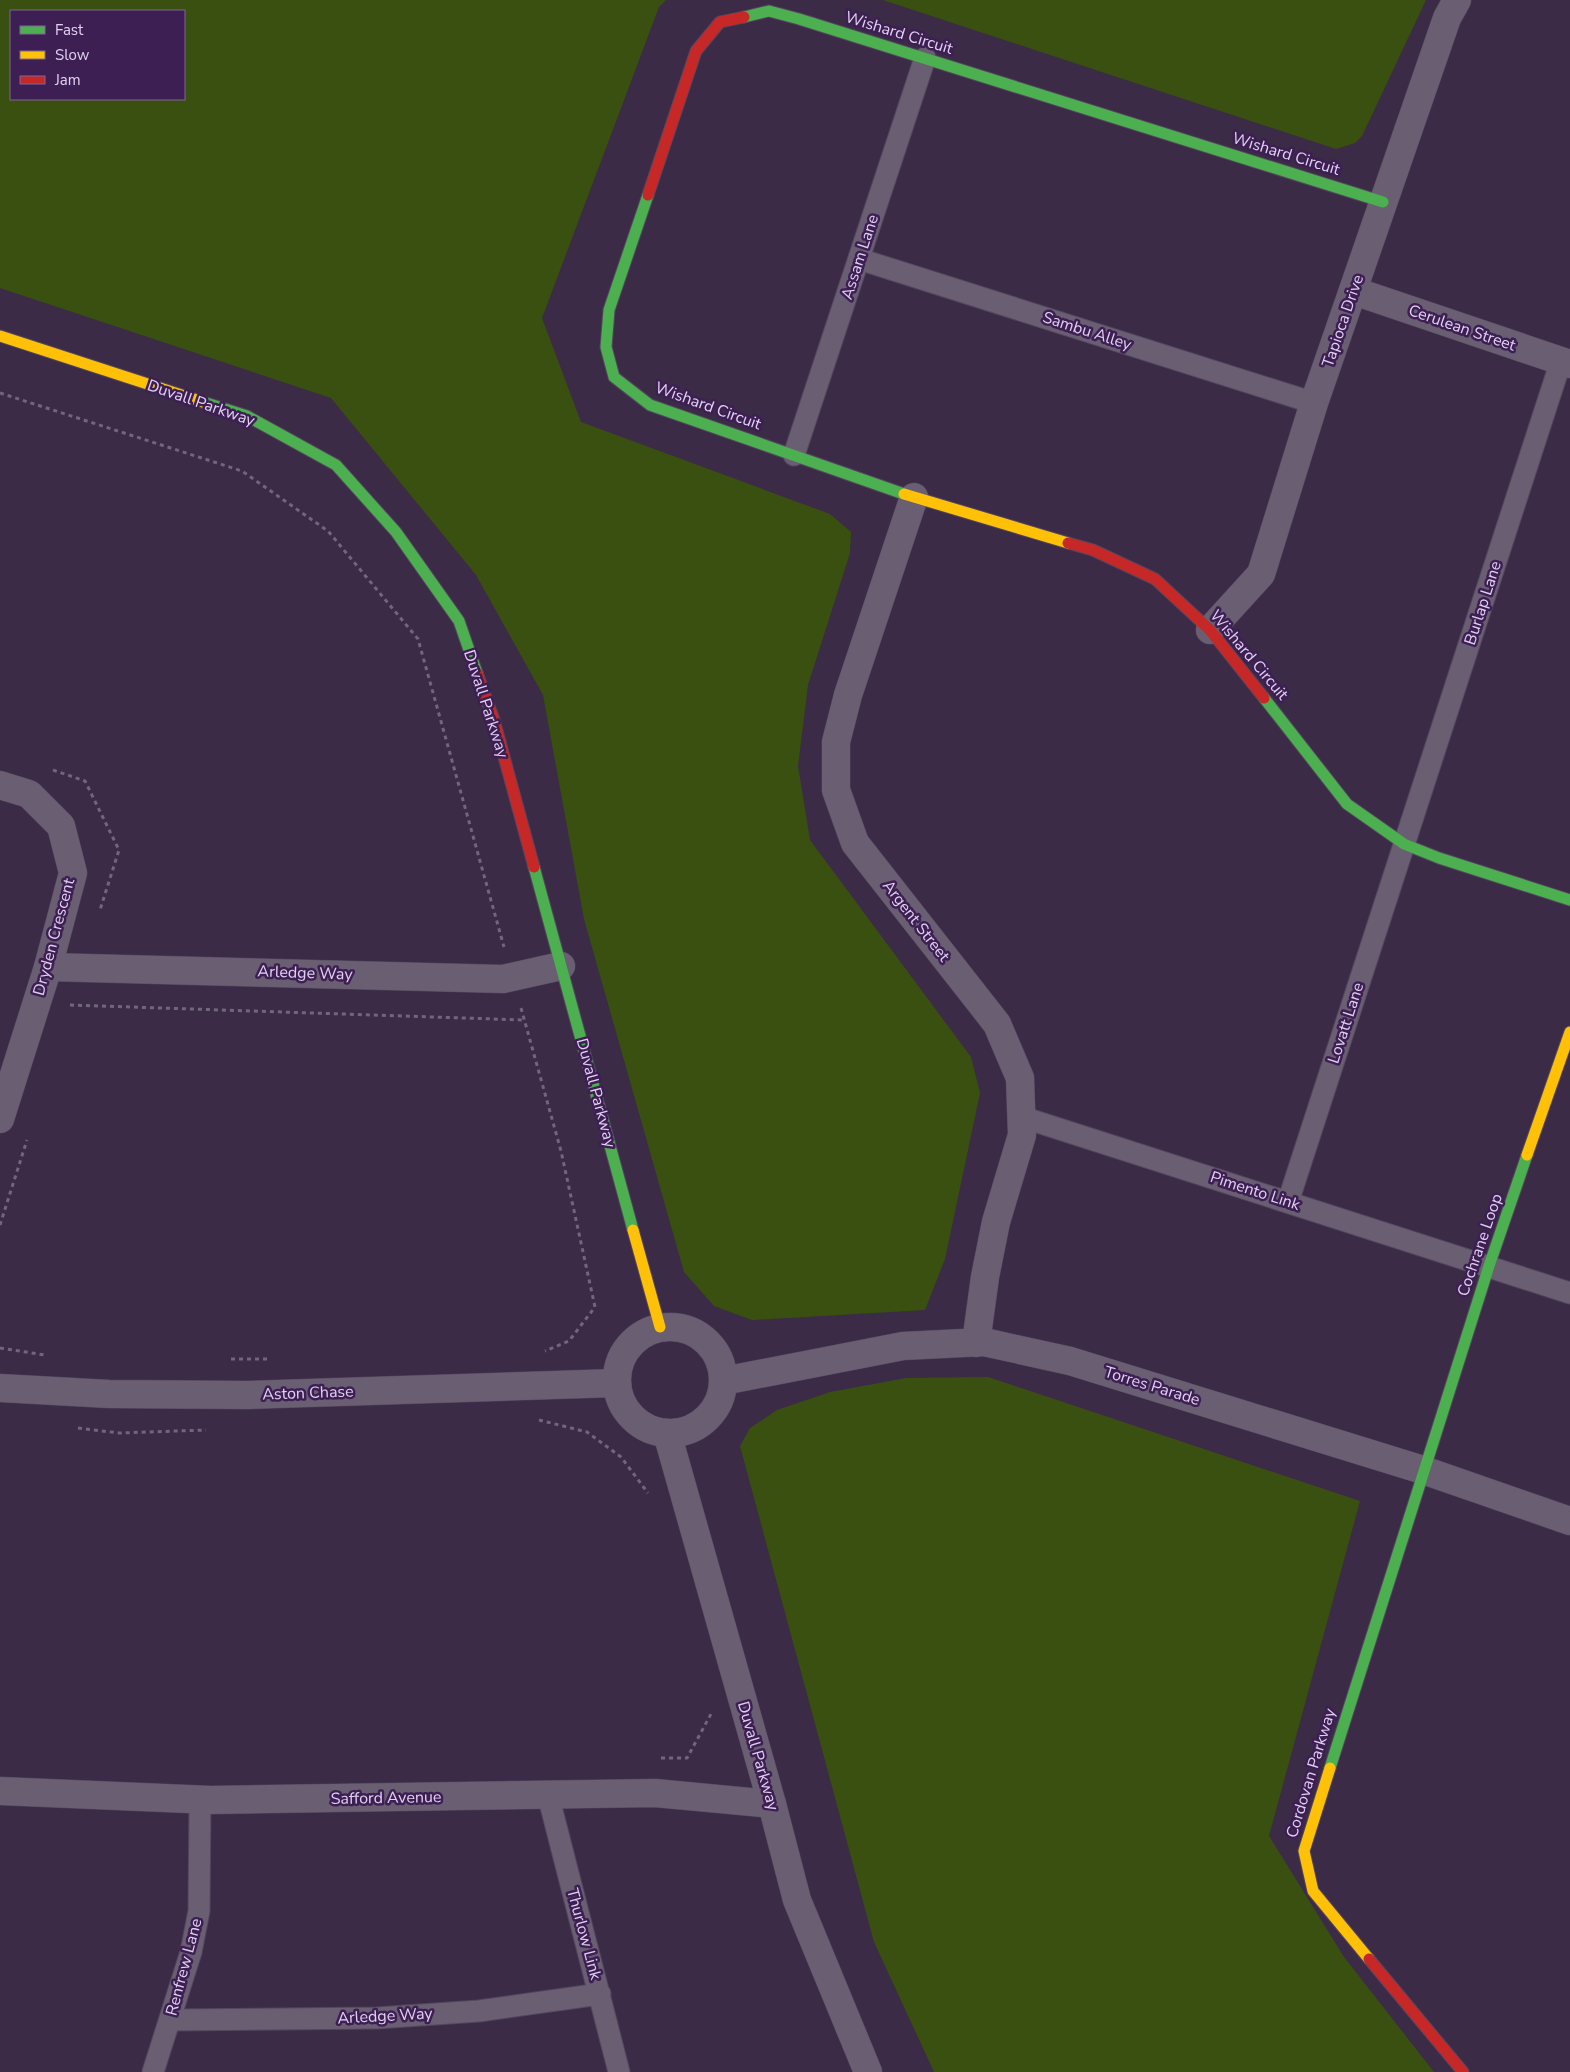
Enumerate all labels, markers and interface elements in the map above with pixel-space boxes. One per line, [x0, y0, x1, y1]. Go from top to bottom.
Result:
street label: Wishard Circuit [842, 6, 956, 60]
legend [10, 10, 185, 100]
text: Fast [55, 20, 84, 40]
text: Slow [55, 45, 90, 65]
text: Jam [54, 70, 81, 90]
street label: Wishard Circuit [1229, 127, 1343, 181]
street label: Assam Lane [836, 212, 884, 302]
street label: Tapioca Drive [1317, 272, 1369, 370]
street label: Cerulean Street [1405, 299, 1519, 357]
street label: Sambu Alley [1040, 306, 1135, 356]
street label: Duvall Parkway [144, 374, 259, 432]
street label: Wishard Circuit [652, 377, 765, 436]
street label: Burlap Lane [1459, 558, 1507, 648]
street label: Wishard Circuit [1205, 605, 1294, 705]
street label: Duvall Parkway [458, 647, 514, 762]
street label: Dryden Crescent [28, 876, 80, 998]
street label: Argent Street [877, 876, 955, 967]
street label: Arledge Way [257, 960, 354, 986]
street label: Lovatt Lane [1323, 980, 1369, 1066]
street label: Duvall Parkway [571, 1036, 621, 1151]
street label: Pimento Link [1207, 1166, 1304, 1216]
street label: Cochrane Loop [1452, 1191, 1508, 1299]
street label: Torres Parade [1101, 1361, 1203, 1411]
street label: Aston Chase [262, 1380, 354, 1406]
street label: Duvall Parkway [732, 1699, 784, 1814]
street label: Cordovan Parkway [1281, 1705, 1341, 1840]
street label: Safford Avenue [330, 1786, 442, 1810]
street label: Thurlow Link [561, 1886, 607, 1983]
street label: Renfrew Lane [160, 1916, 208, 2018]
street label: Arledge Way [337, 2002, 434, 2029]

